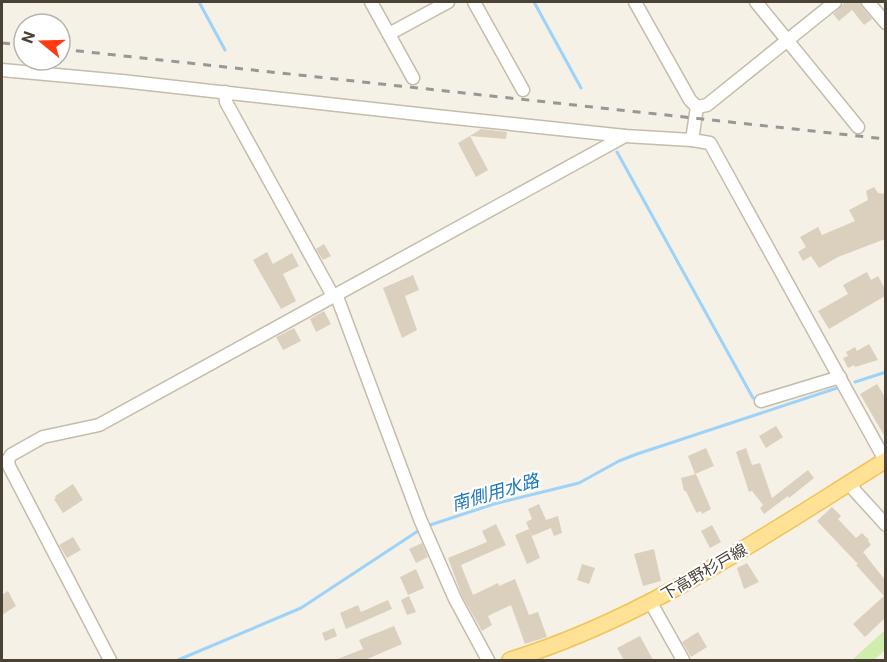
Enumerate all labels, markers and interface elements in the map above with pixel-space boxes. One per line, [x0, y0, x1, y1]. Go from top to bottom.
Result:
north arrow [12, 12, 72, 72]
text: N [17, 29, 39, 46]
water label: 南側用水路 [449, 469, 543, 514]
street label: 下高野杉戸線 [658, 540, 750, 604]

